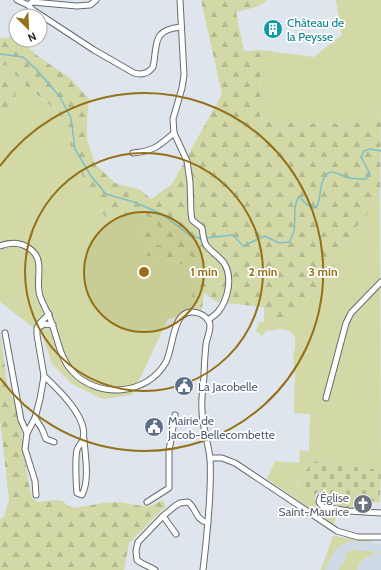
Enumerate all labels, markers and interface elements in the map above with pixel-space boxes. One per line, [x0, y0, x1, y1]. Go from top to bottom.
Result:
north arrow [8, 8, 48, 48]
place label: Château de la Peysse [287, 15, 344, 44]
building icon: Château de la Peysse [262, 18, 284, 40]
text: N [26, 29, 38, 45]
text: 1 min [190, 264, 218, 279]
text: 2 min [249, 264, 277, 279]
text: 3 min [308, 264, 338, 279]
centre of rings [137, 265, 151, 279]
public building icon: La Jacobelle [173, 375, 195, 397]
place label: La Jacobelle [198, 379, 258, 394]
place label: Mairie de Jacob-Bellecombette [167, 413, 275, 442]
public building icon: Mairie de Jacob-Bellecombette [143, 416, 165, 438]
place label: Église Saint-Maurice [278, 490, 349, 519]
church icon: Église Saint-Maurice [352, 493, 374, 515]

